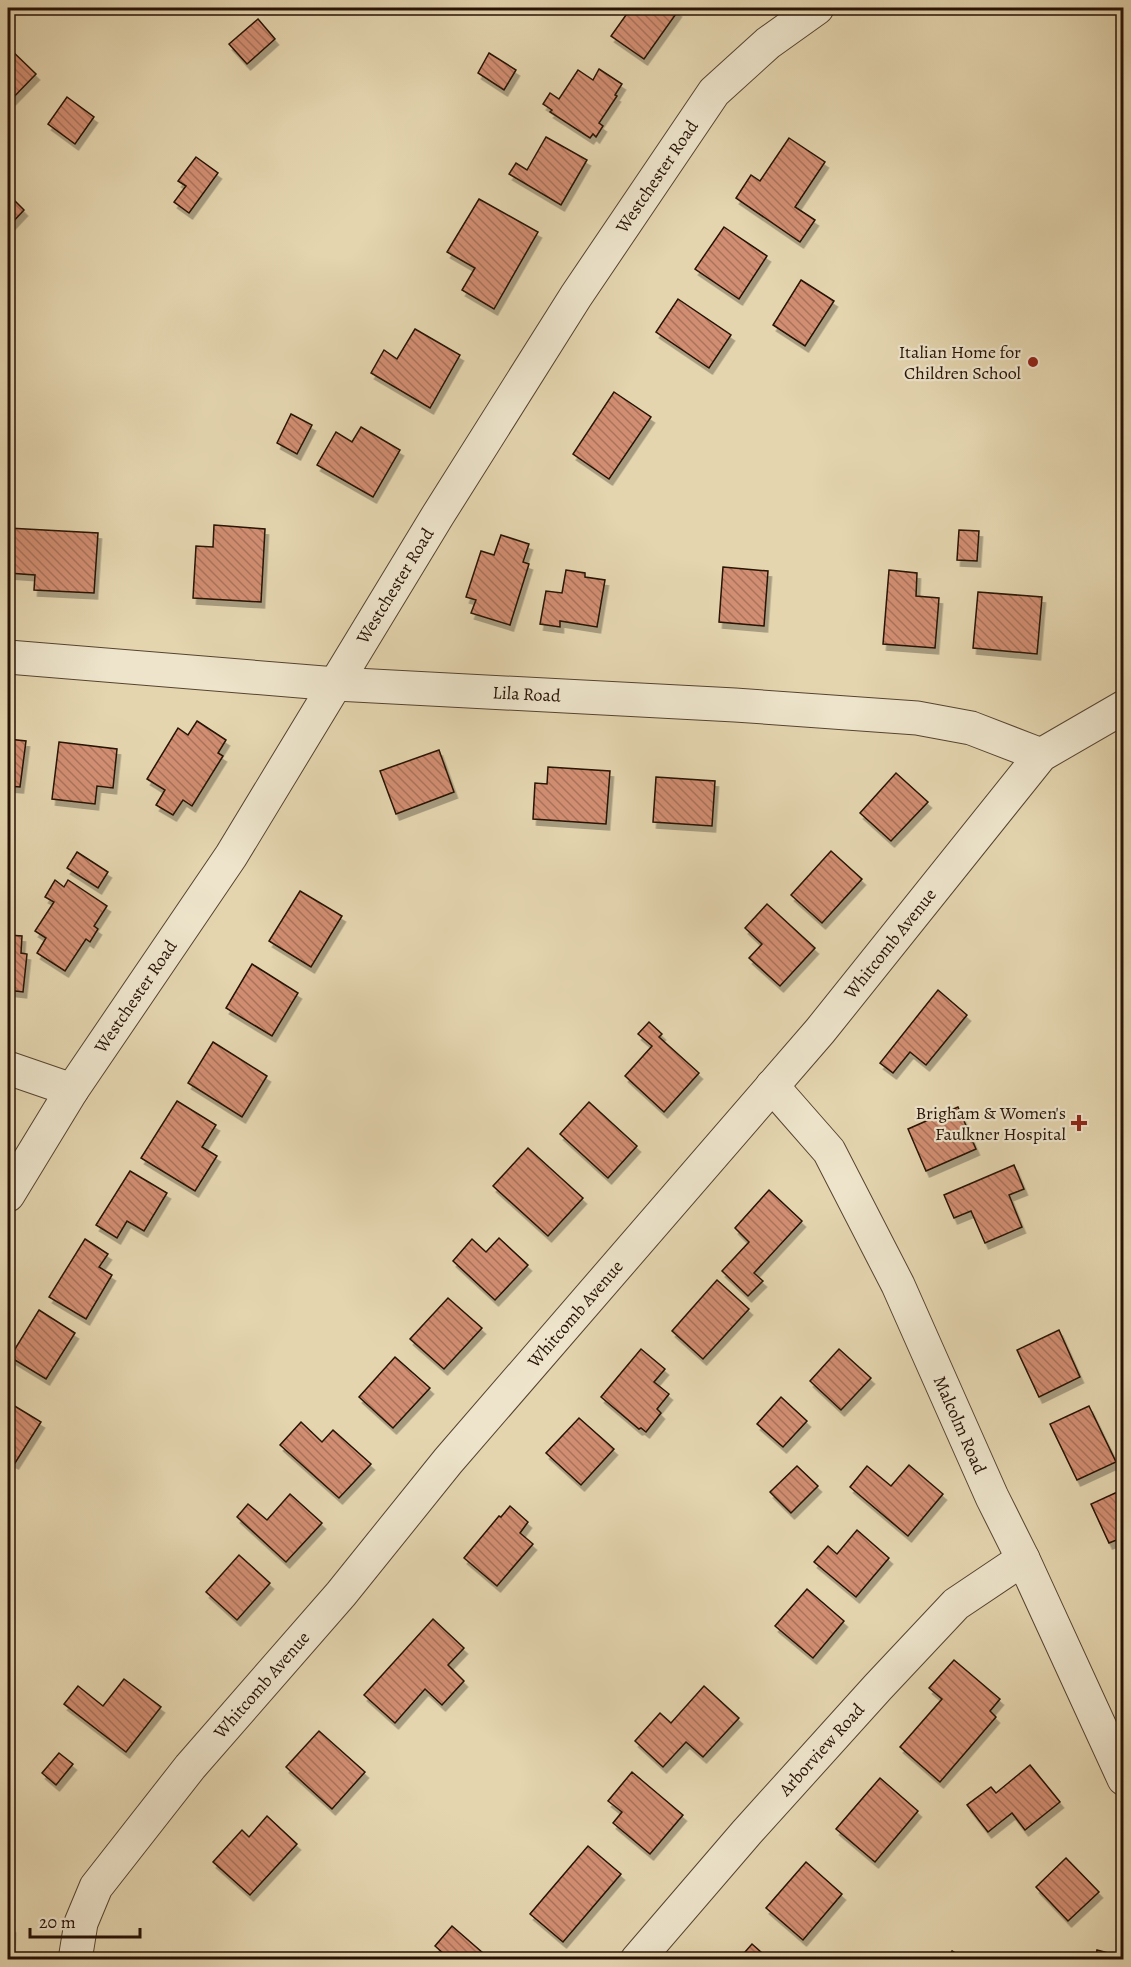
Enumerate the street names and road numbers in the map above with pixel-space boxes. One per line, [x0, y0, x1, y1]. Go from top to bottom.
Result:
street label: Westchester Road [610, 115, 704, 238]
street label: Westchester Road [350, 523, 440, 649]
street label: Lila Road [492, 680, 562, 708]
street label: Whitcomb Avenue [838, 883, 942, 1004]
street label: Westchester Road [88, 935, 183, 1058]
street label: Whitcomb Avenue [522, 1255, 629, 1373]
street label: Malcolm Road [928, 1372, 992, 1478]
street label: Whitcomb Avenue [208, 1626, 315, 1744]
street label: Arborview Road [773, 1698, 870, 1802]

